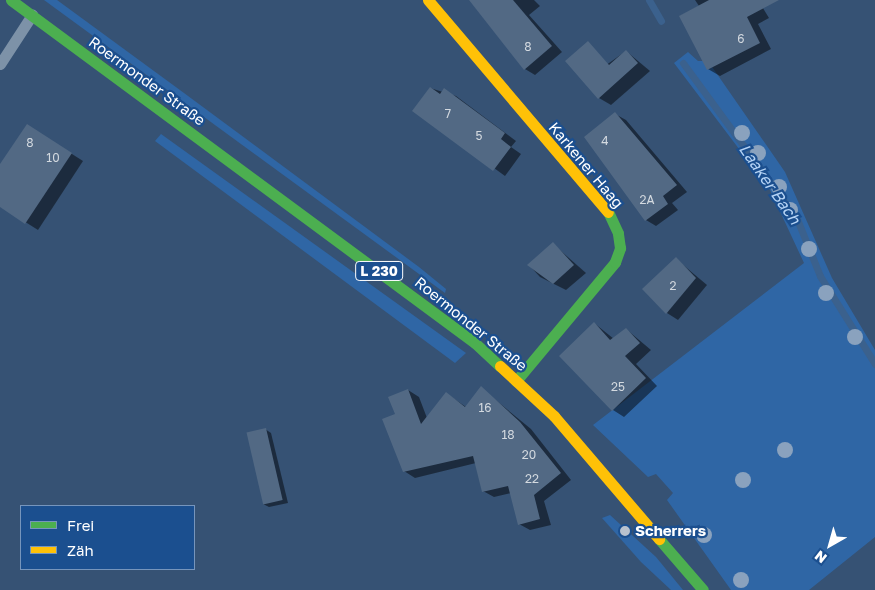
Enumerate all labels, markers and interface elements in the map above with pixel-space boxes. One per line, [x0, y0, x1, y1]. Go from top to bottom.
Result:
house number: 6 [737, 32, 745, 46]
street label: Roermonder Straße [85, 33, 209, 129]
house number: 8 [524, 40, 532, 54]
house number: 7 [445, 107, 451, 121]
street label: Karkener Haag [545, 118, 627, 212]
house number: 5 [476, 129, 482, 143]
house number: 4 [601, 134, 609, 148]
house number: 8 [26, 136, 34, 150]
water label: Laaker Bach [735, 140, 805, 228]
house number: 10 [46, 151, 60, 165]
house number: 2A [640, 193, 654, 207]
road number: L 230 [354, 260, 404, 282]
street label: Roermonder Straße [411, 273, 531, 375]
house number: 2 [670, 279, 676, 293]
house number: 25 [611, 380, 625, 394]
house number: 16 [478, 401, 492, 415]
house number: 18 [501, 428, 515, 442]
house number: 20 [522, 448, 536, 462]
house number: 22 [525, 472, 539, 486]
legend [20, 505, 195, 570]
text: Frei [67, 516, 94, 534]
north arrow [805, 520, 855, 570]
place label: Scherrers [635, 522, 706, 540]
marker: Scherrers [619, 525, 631, 537]
text: Zäh [67, 541, 94, 559]
text: N [811, 547, 830, 567]

